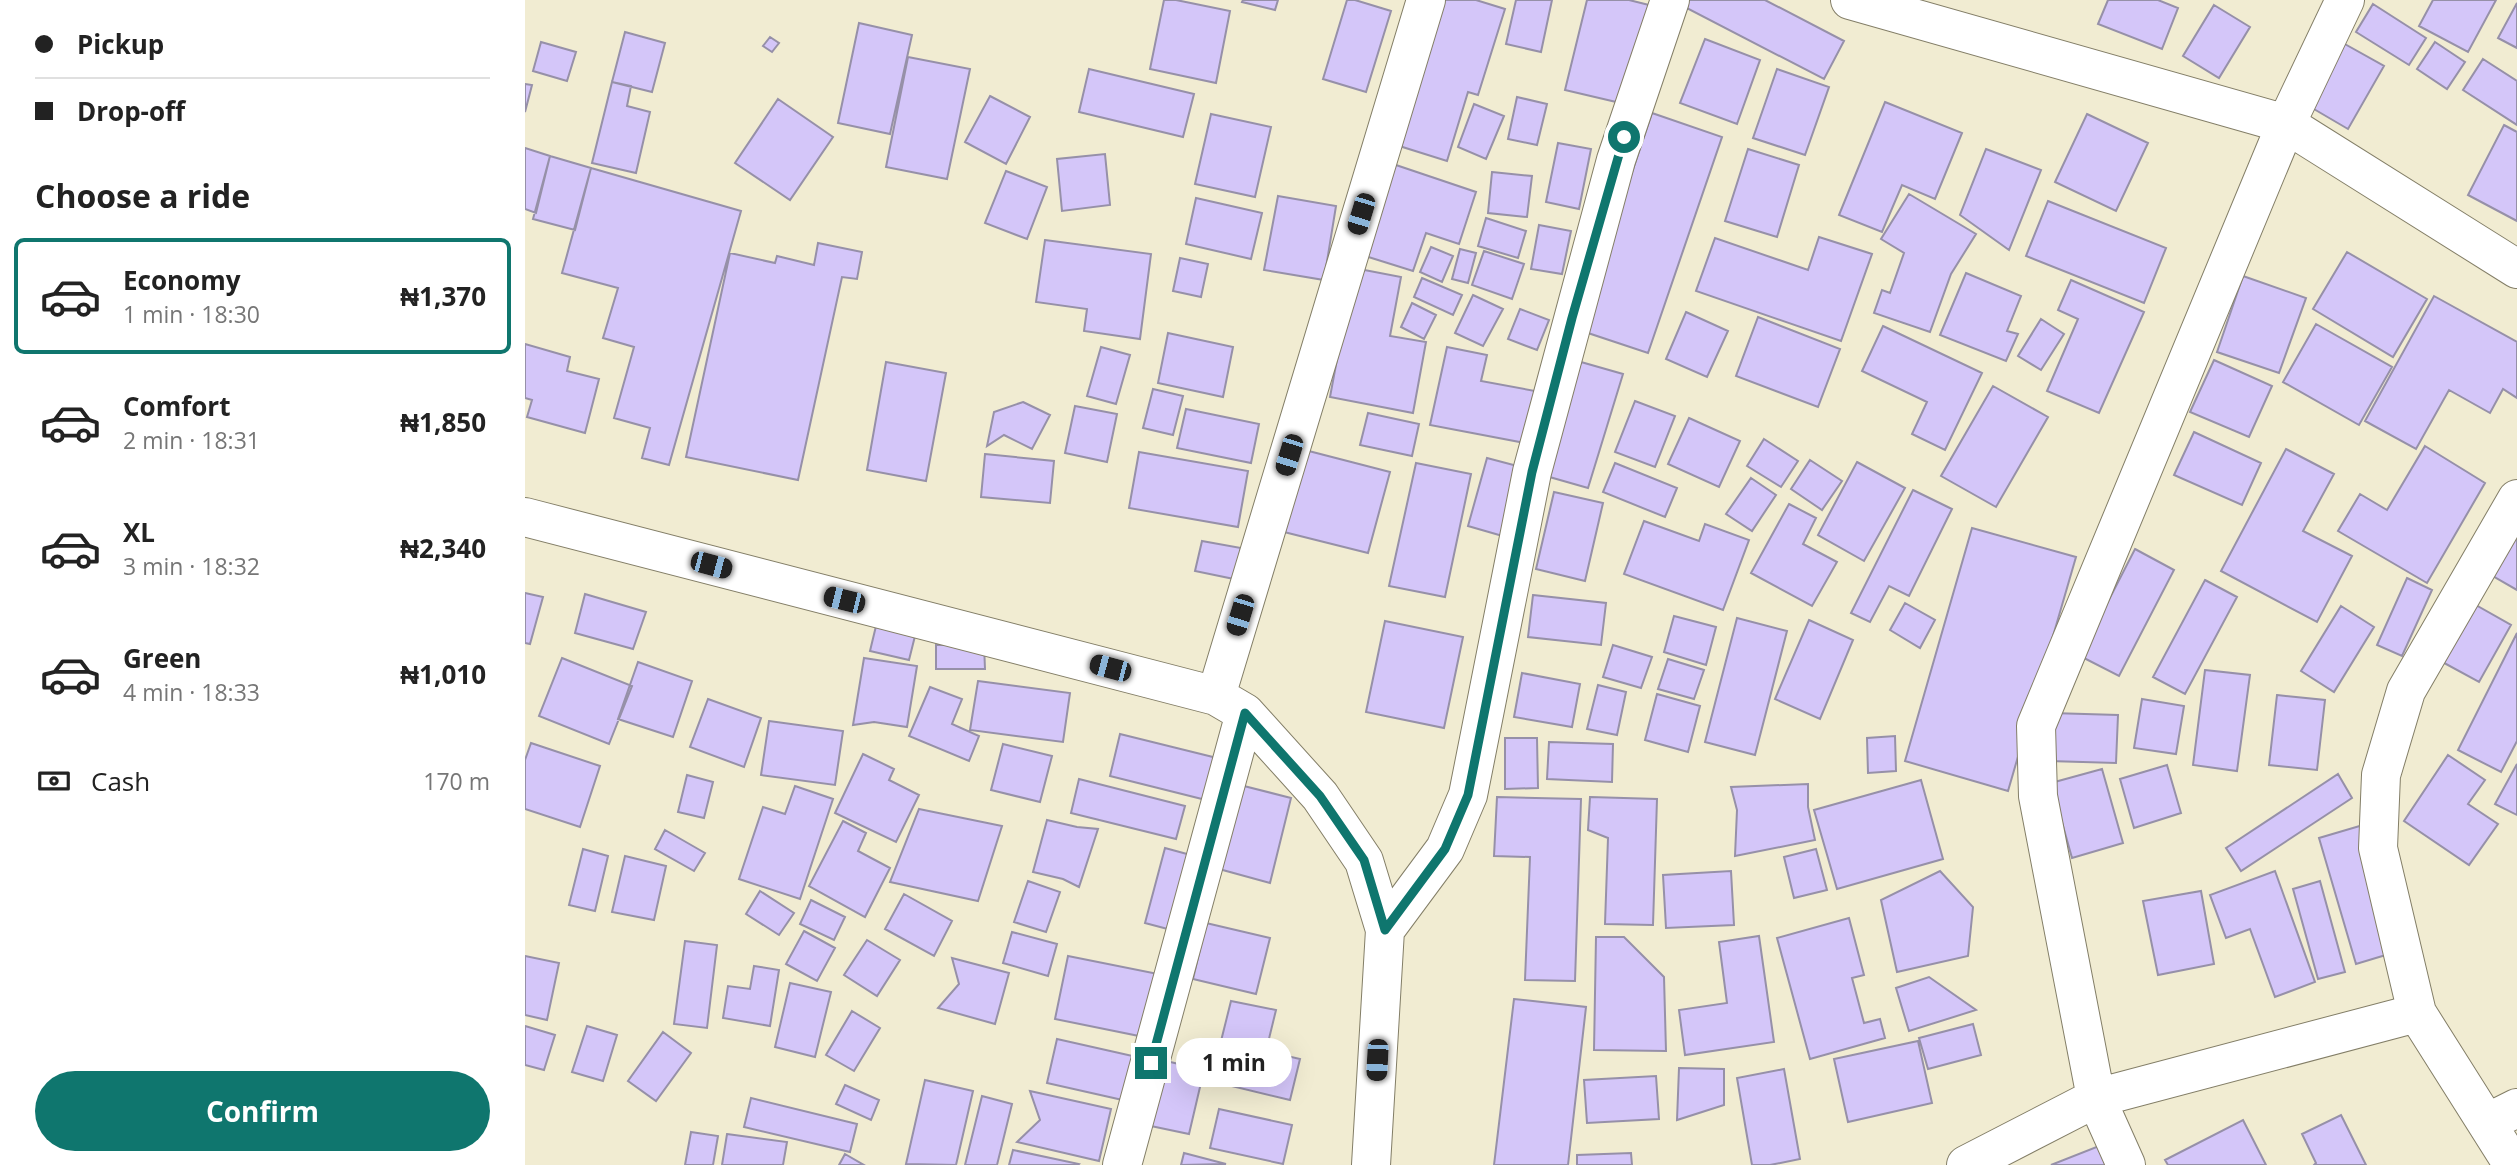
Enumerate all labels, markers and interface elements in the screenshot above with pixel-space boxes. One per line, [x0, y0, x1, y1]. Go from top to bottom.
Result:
text: Pickup [77, 26, 164, 62]
text: Drop-off [77, 93, 185, 129]
route start [1608, 121, 1640, 153]
text: Choose a ride [35, 174, 250, 217]
car [1345, 191, 1378, 237]
text: Economy [123, 262, 241, 298]
icon: car [39, 265, 102, 328]
text: ₦1,370 [400, 278, 486, 314]
text: 1 min · 18:30 [123, 298, 260, 330]
text: Comfort [123, 388, 230, 424]
icon: car [39, 391, 102, 454]
text: ₦1,850 [400, 404, 486, 440]
text: 2 min · 18:31 [123, 424, 260, 456]
car [1273, 432, 1306, 478]
text: XL [123, 514, 155, 550]
icon: car [39, 517, 102, 580]
text: ₦2,340 [400, 530, 486, 566]
car [688, 549, 735, 581]
text: 3 min · 18:32 [123, 550, 260, 582]
car [822, 585, 867, 615]
car [1224, 592, 1257, 638]
text: Green [123, 640, 201, 676]
icon: car [39, 643, 102, 706]
car [1087, 652, 1134, 684]
text: ₦1,010 [400, 656, 486, 692]
text: 4 min · 18:33 [123, 676, 260, 708]
icon: cash [35, 762, 73, 800]
text: Cash [91, 763, 150, 799]
text: 170 m [423, 765, 490, 797]
callout: 1 min [1175, 1038, 1291, 1088]
car [1366, 1038, 1389, 1082]
text: 1 min [1202, 1046, 1266, 1078]
route end [1135, 1047, 1167, 1079]
button: Confirm [35, 1071, 490, 1151]

